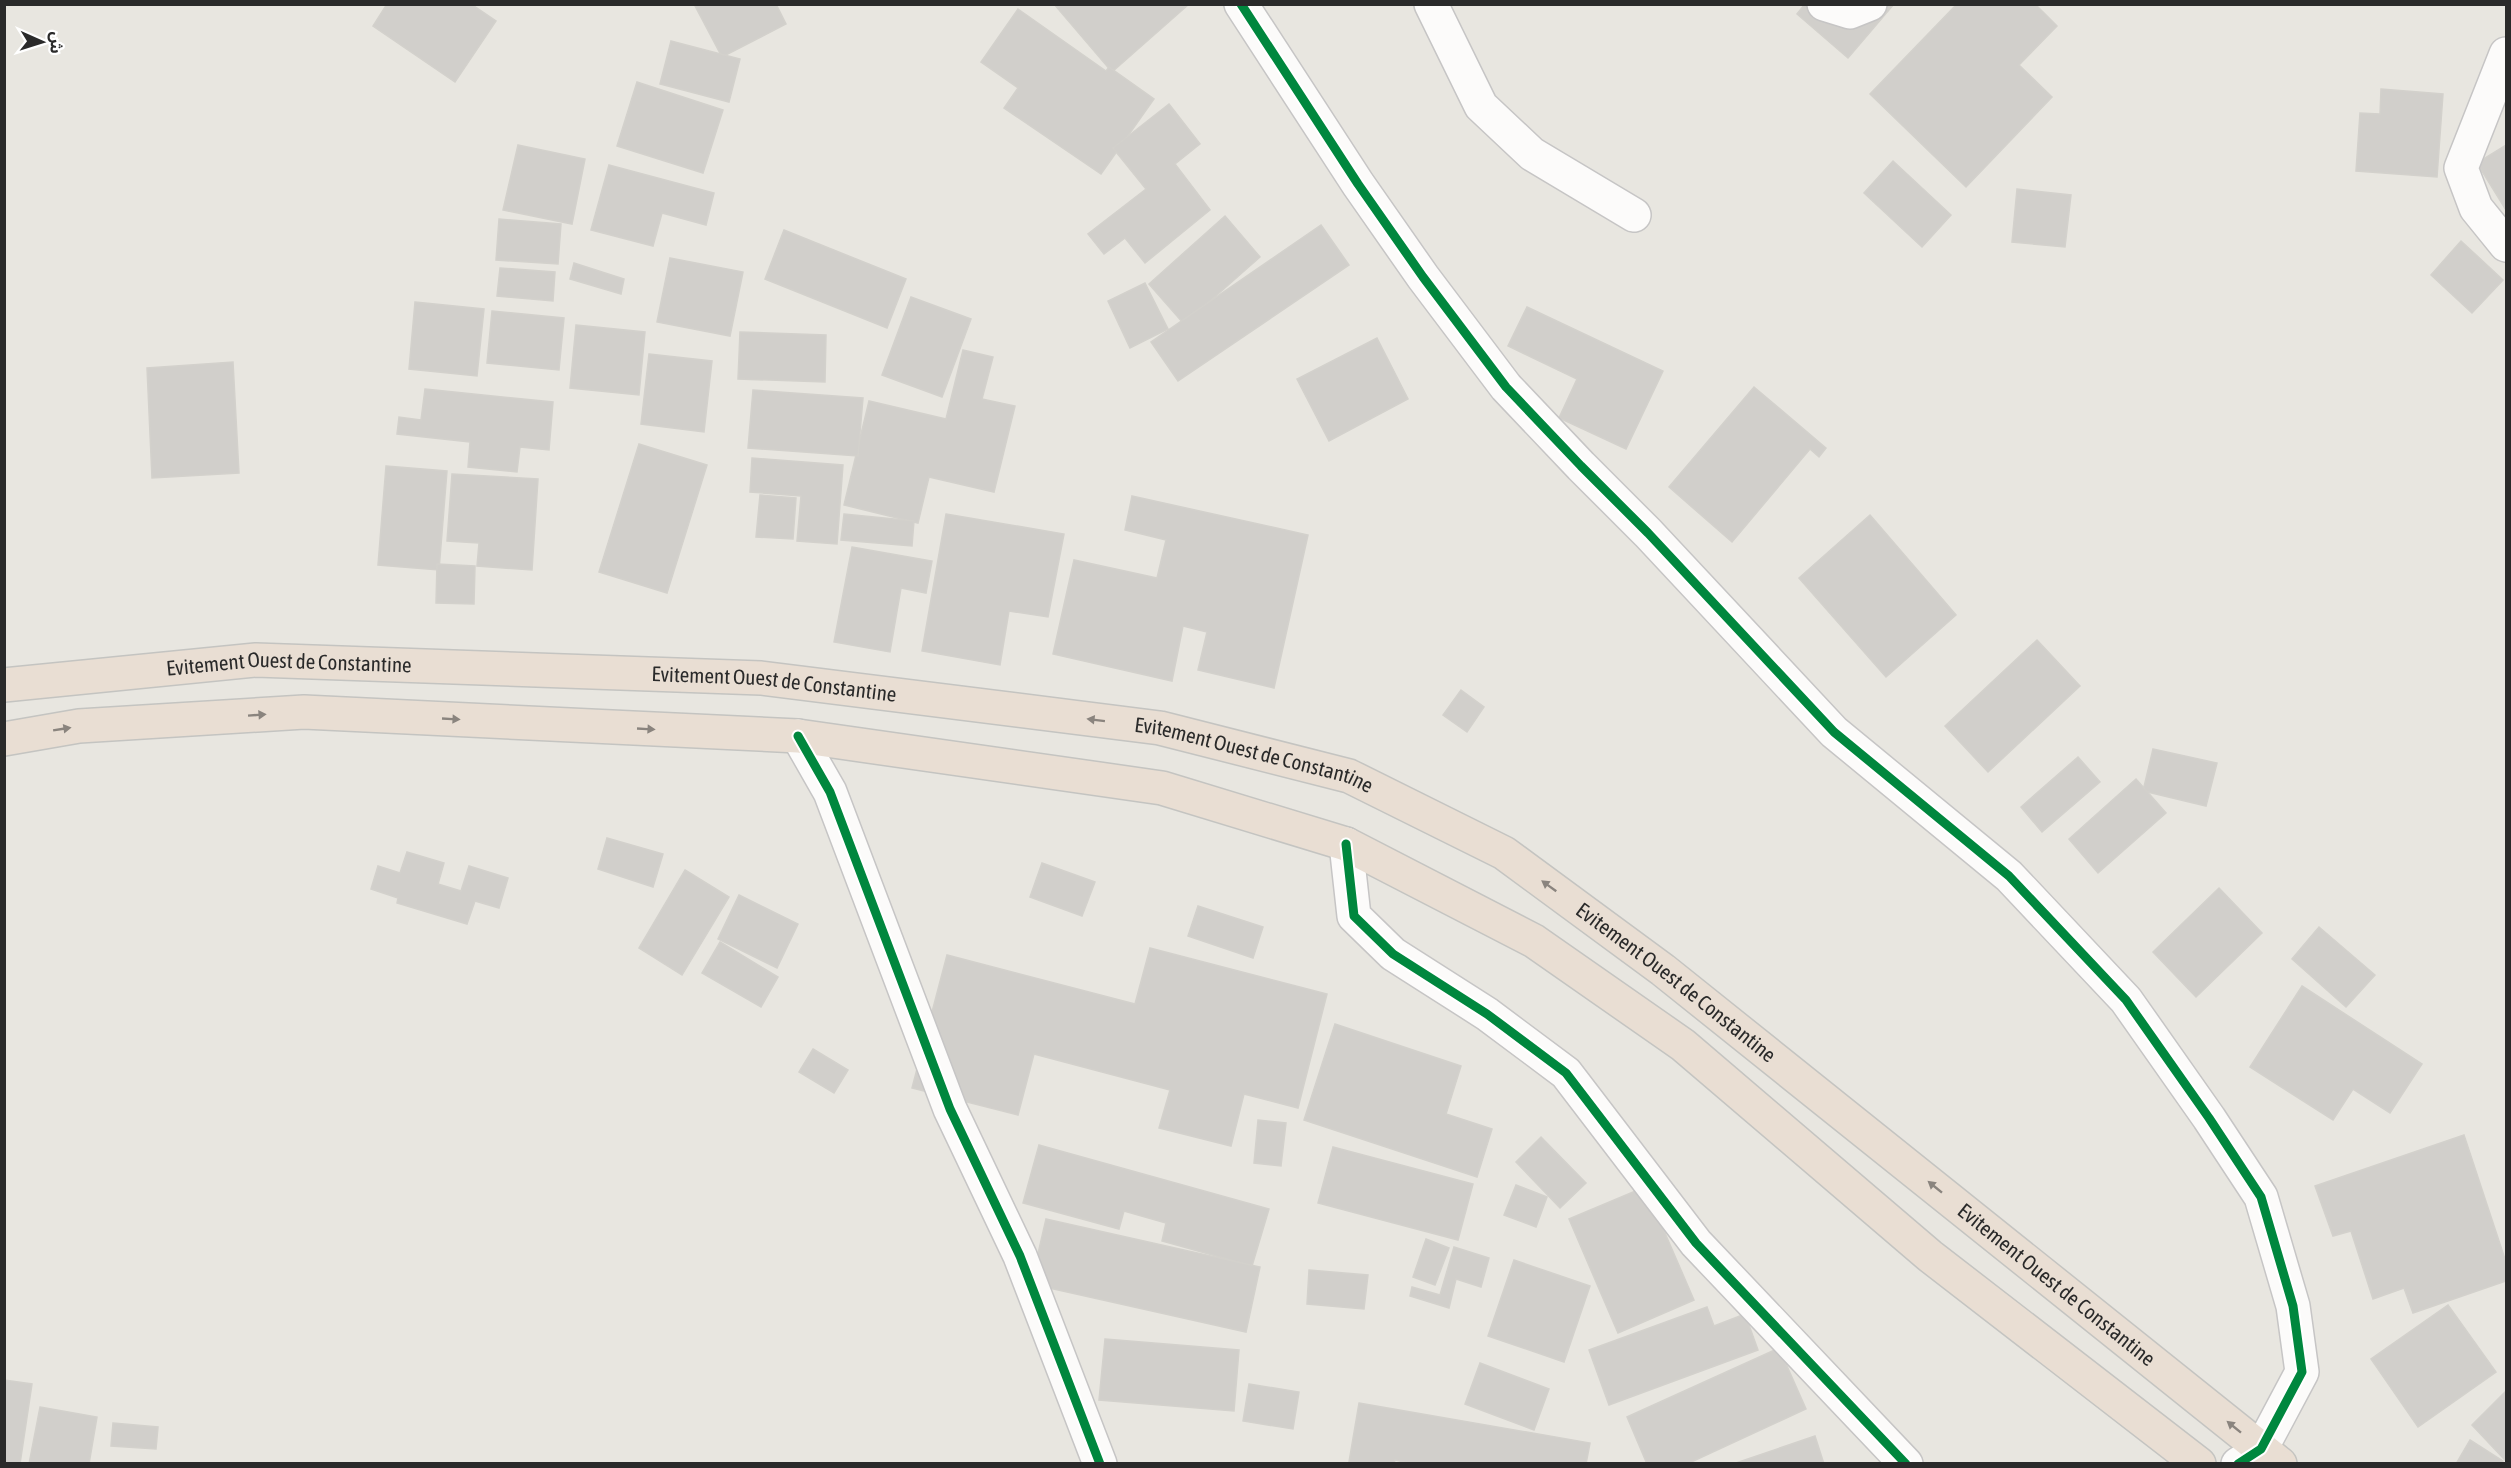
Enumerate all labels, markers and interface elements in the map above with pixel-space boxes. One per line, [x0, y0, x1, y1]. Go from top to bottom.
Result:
north arrow [12, 12, 72, 72]
text: ش [46, 31, 67, 54]
street label: Evitement Ouest de Constantine [165, 647, 412, 680]
street label: Evitement Ouest de Constantine [651, 661, 898, 706]
one-way arrow [247, 710, 266, 720]
street label: Evitement Ouest de Constantine [1133, 712, 1377, 797]
one-way arrow [442, 714, 461, 723]
one-way arrow [1086, 715, 1105, 725]
one-way arrow [53, 724, 72, 733]
one-way arrow [637, 724, 656, 733]
one-way arrow [1542, 880, 1558, 892]
street label: Evitement Ouest de Constantine [1572, 897, 1781, 1067]
one-way arrow [1927, 1181, 1942, 1193]
street label: Evitement Ouest de Constantine [1953, 1198, 2160, 1370]
one-way arrow [2227, 1421, 2242, 1434]

